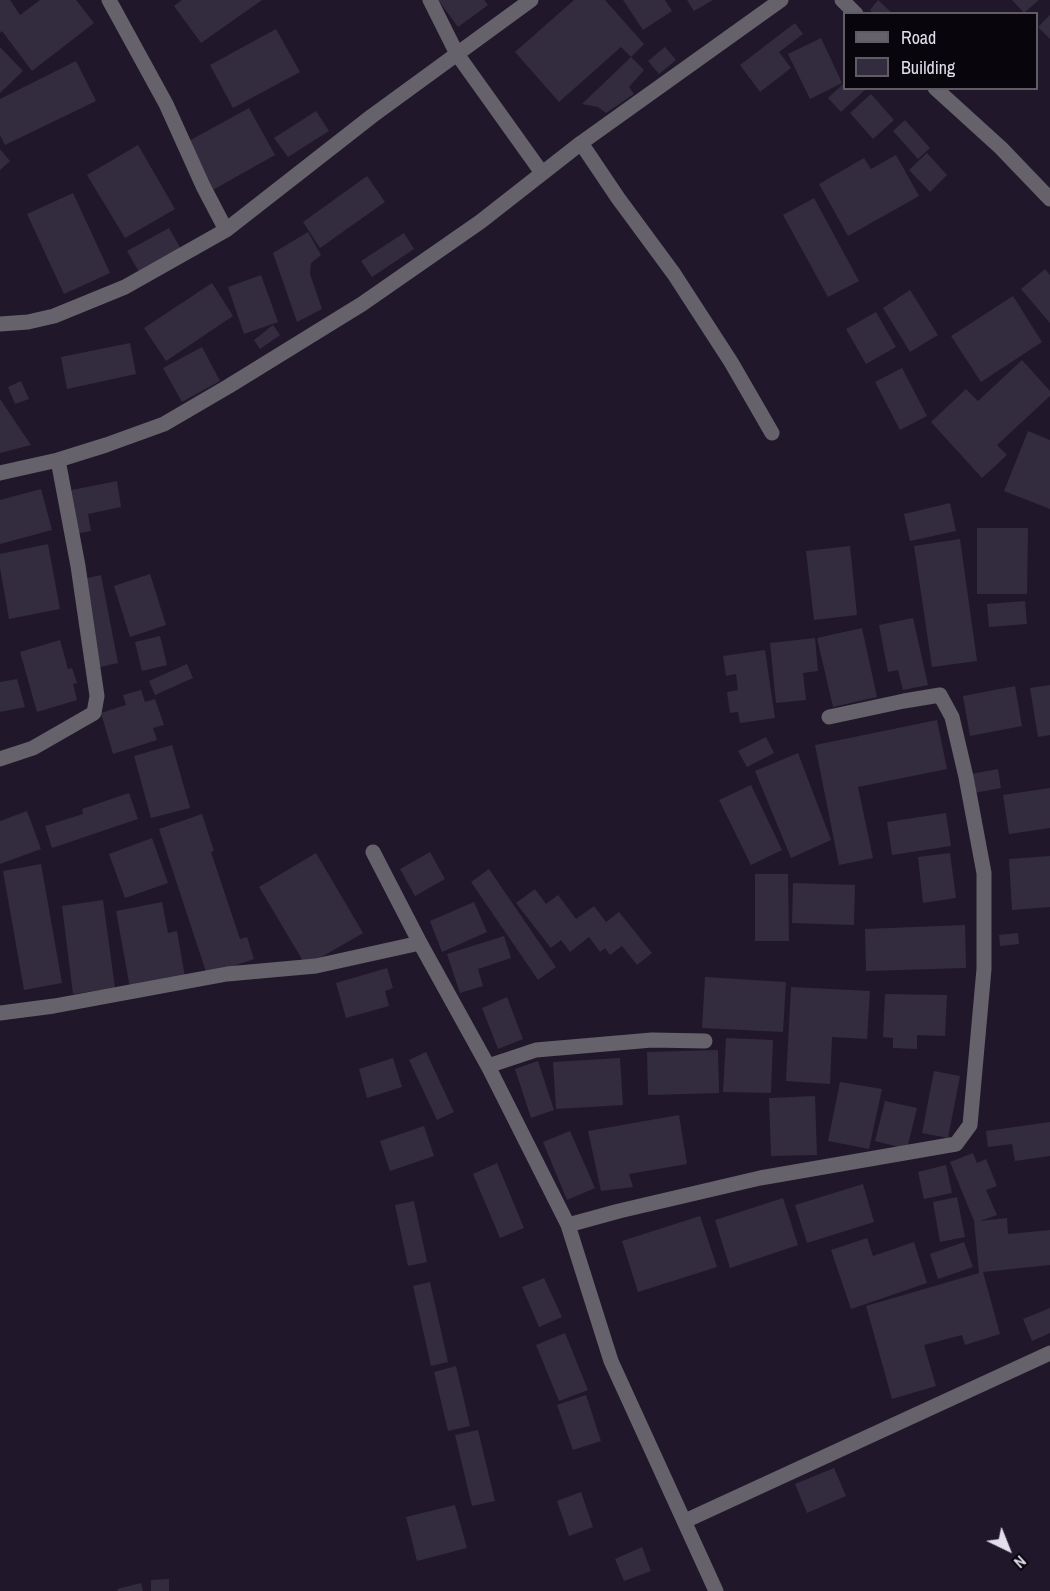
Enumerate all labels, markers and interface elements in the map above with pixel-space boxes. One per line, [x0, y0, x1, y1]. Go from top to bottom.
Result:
legend [843, 12, 1038, 90]
text: Road [901, 25, 936, 50]
text: Building [901, 55, 955, 80]
north arrow [978, 1519, 1038, 1579]
text: N [1009, 1551, 1031, 1573]

